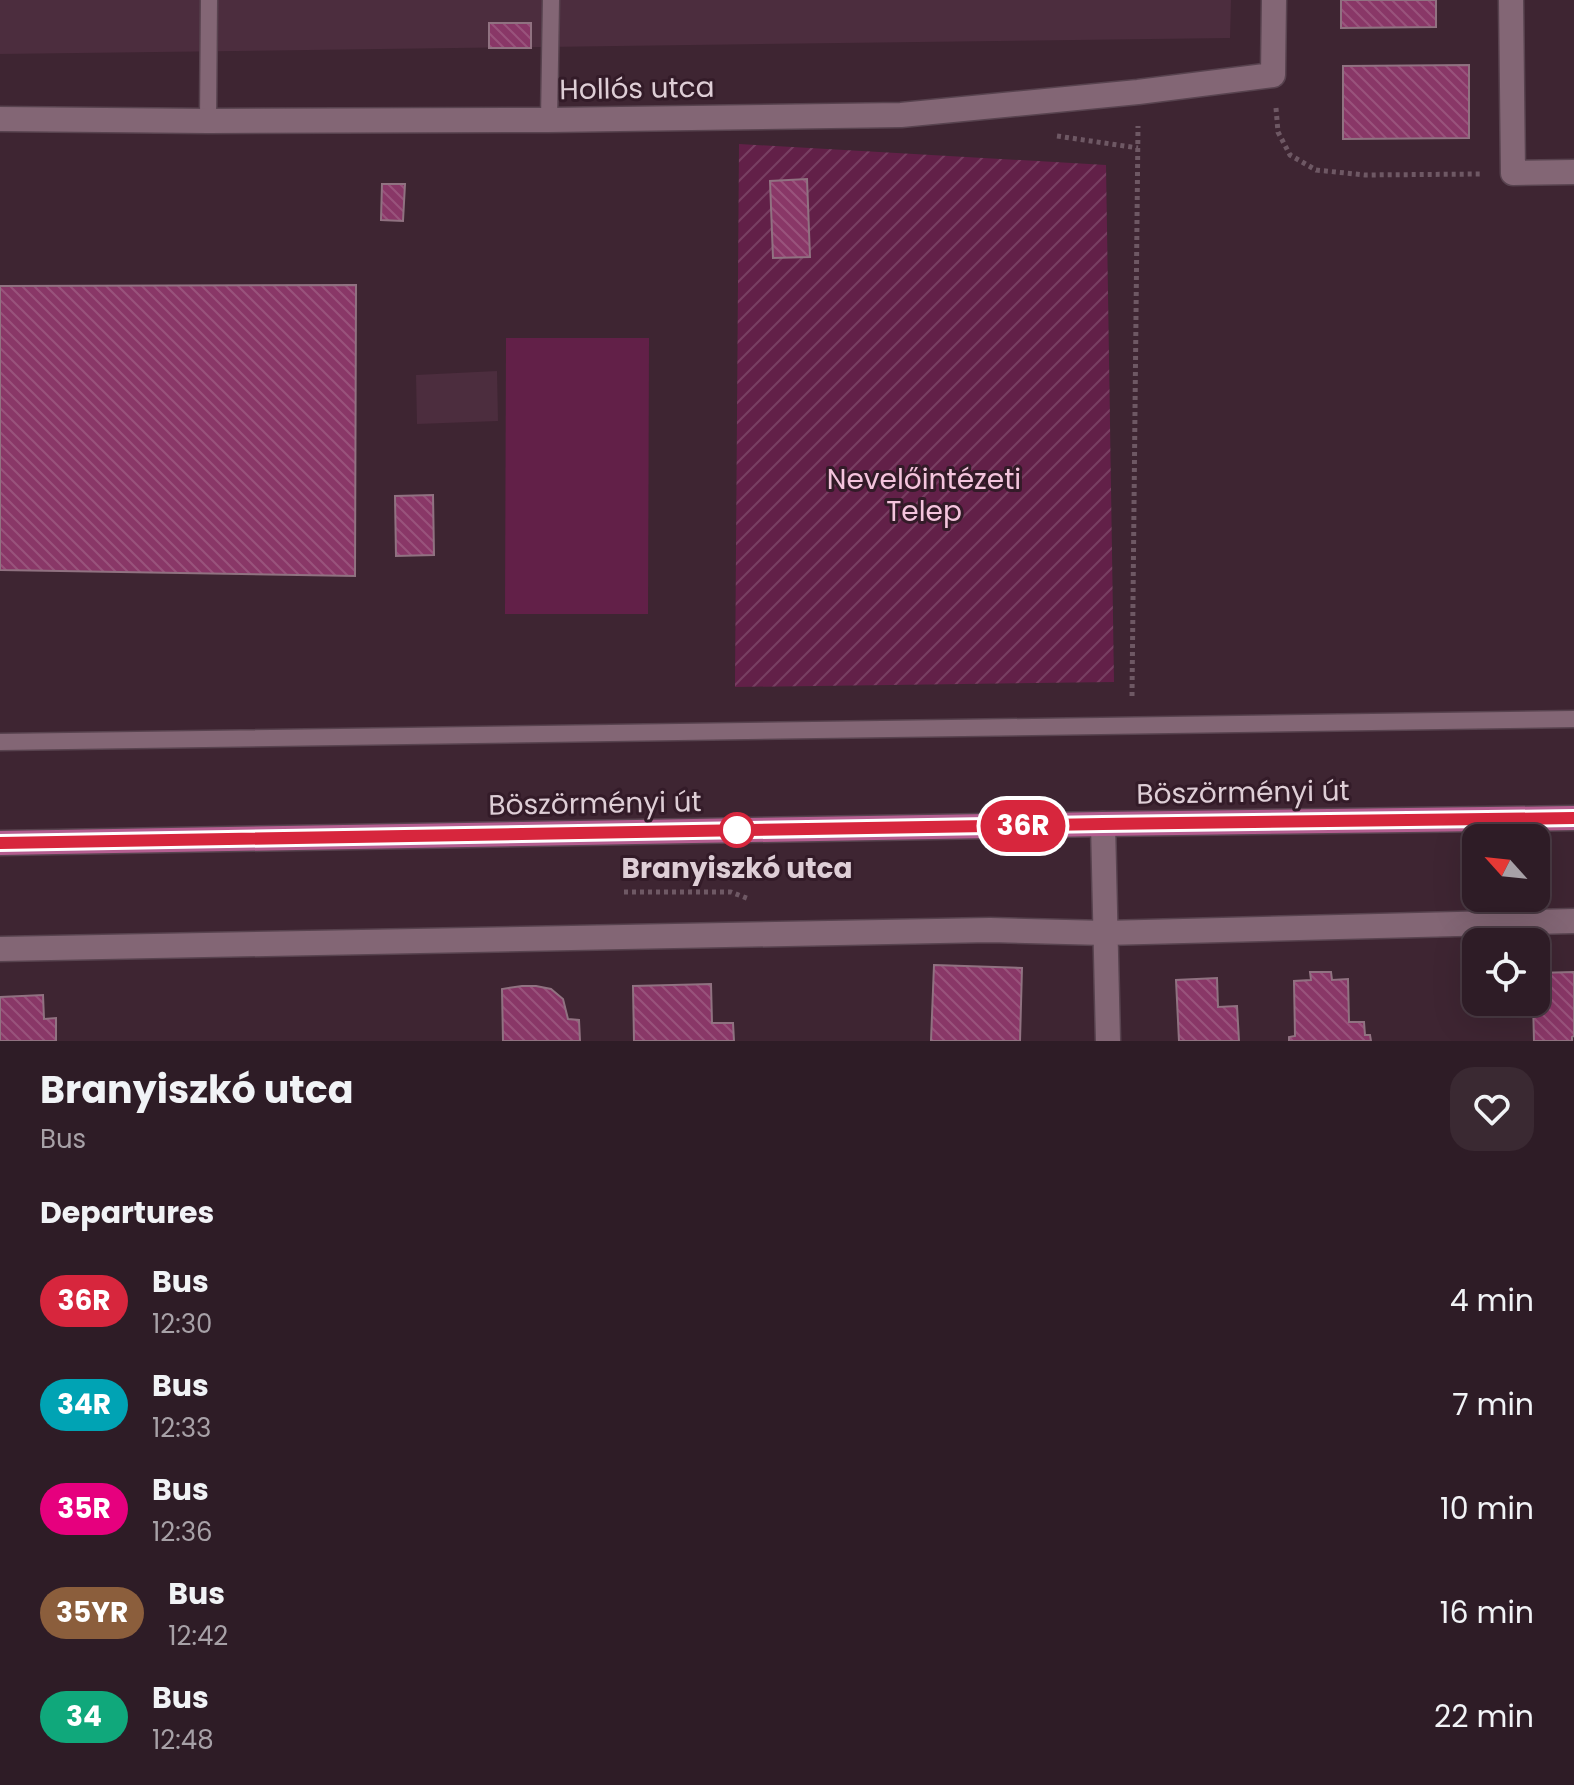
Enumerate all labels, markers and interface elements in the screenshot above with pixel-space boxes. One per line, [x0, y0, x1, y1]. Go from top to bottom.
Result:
street label: Hollós utca [559, 68, 715, 109]
park label: Nevelőintézeti Telep [827, 460, 1021, 531]
street label: Böszörményi út [1136, 771, 1350, 814]
street label: Böszörményi út [488, 782, 702, 825]
line badge: 36R [977, 800, 1069, 852]
text: 36R [996, 806, 1050, 845]
marker: Branyiszkó utca [720, 813, 754, 847]
north arrow [1462, 824, 1550, 912]
map controls [1462, 824, 1550, 1016]
place label: Branyiszkó utca [621, 849, 853, 888]
button: locate [1462, 928, 1550, 1016]
text: Branyiszkó utca [40, 1063, 354, 1116]
button: heart [1450, 1067, 1534, 1151]
text: Bus [40, 1121, 86, 1157]
text: Departures [40, 1191, 214, 1234]
text: Bus [152, 1260, 209, 1303]
text: 4 min [1450, 1279, 1534, 1322]
text: 36R [57, 1281, 111, 1320]
text: 12:30 [152, 1306, 212, 1342]
text: Bus [152, 1364, 209, 1407]
text: 7 min [1452, 1383, 1534, 1426]
text: 34R [57, 1385, 111, 1424]
text: 12:33 [152, 1410, 211, 1446]
text: Bus [152, 1468, 209, 1511]
text: 10 min [1440, 1487, 1534, 1530]
text: 35R [57, 1489, 111, 1528]
text: 12:36 [152, 1514, 213, 1550]
text: Bus [168, 1572, 225, 1615]
text: 16 min [1440, 1591, 1534, 1634]
text: 35YR [56, 1593, 128, 1632]
text: 12:42 [168, 1618, 228, 1654]
text: Bus [152, 1676, 209, 1719]
text: 22 min [1434, 1695, 1534, 1738]
text: 34 [66, 1697, 102, 1736]
text: 12:48 [152, 1722, 214, 1758]

